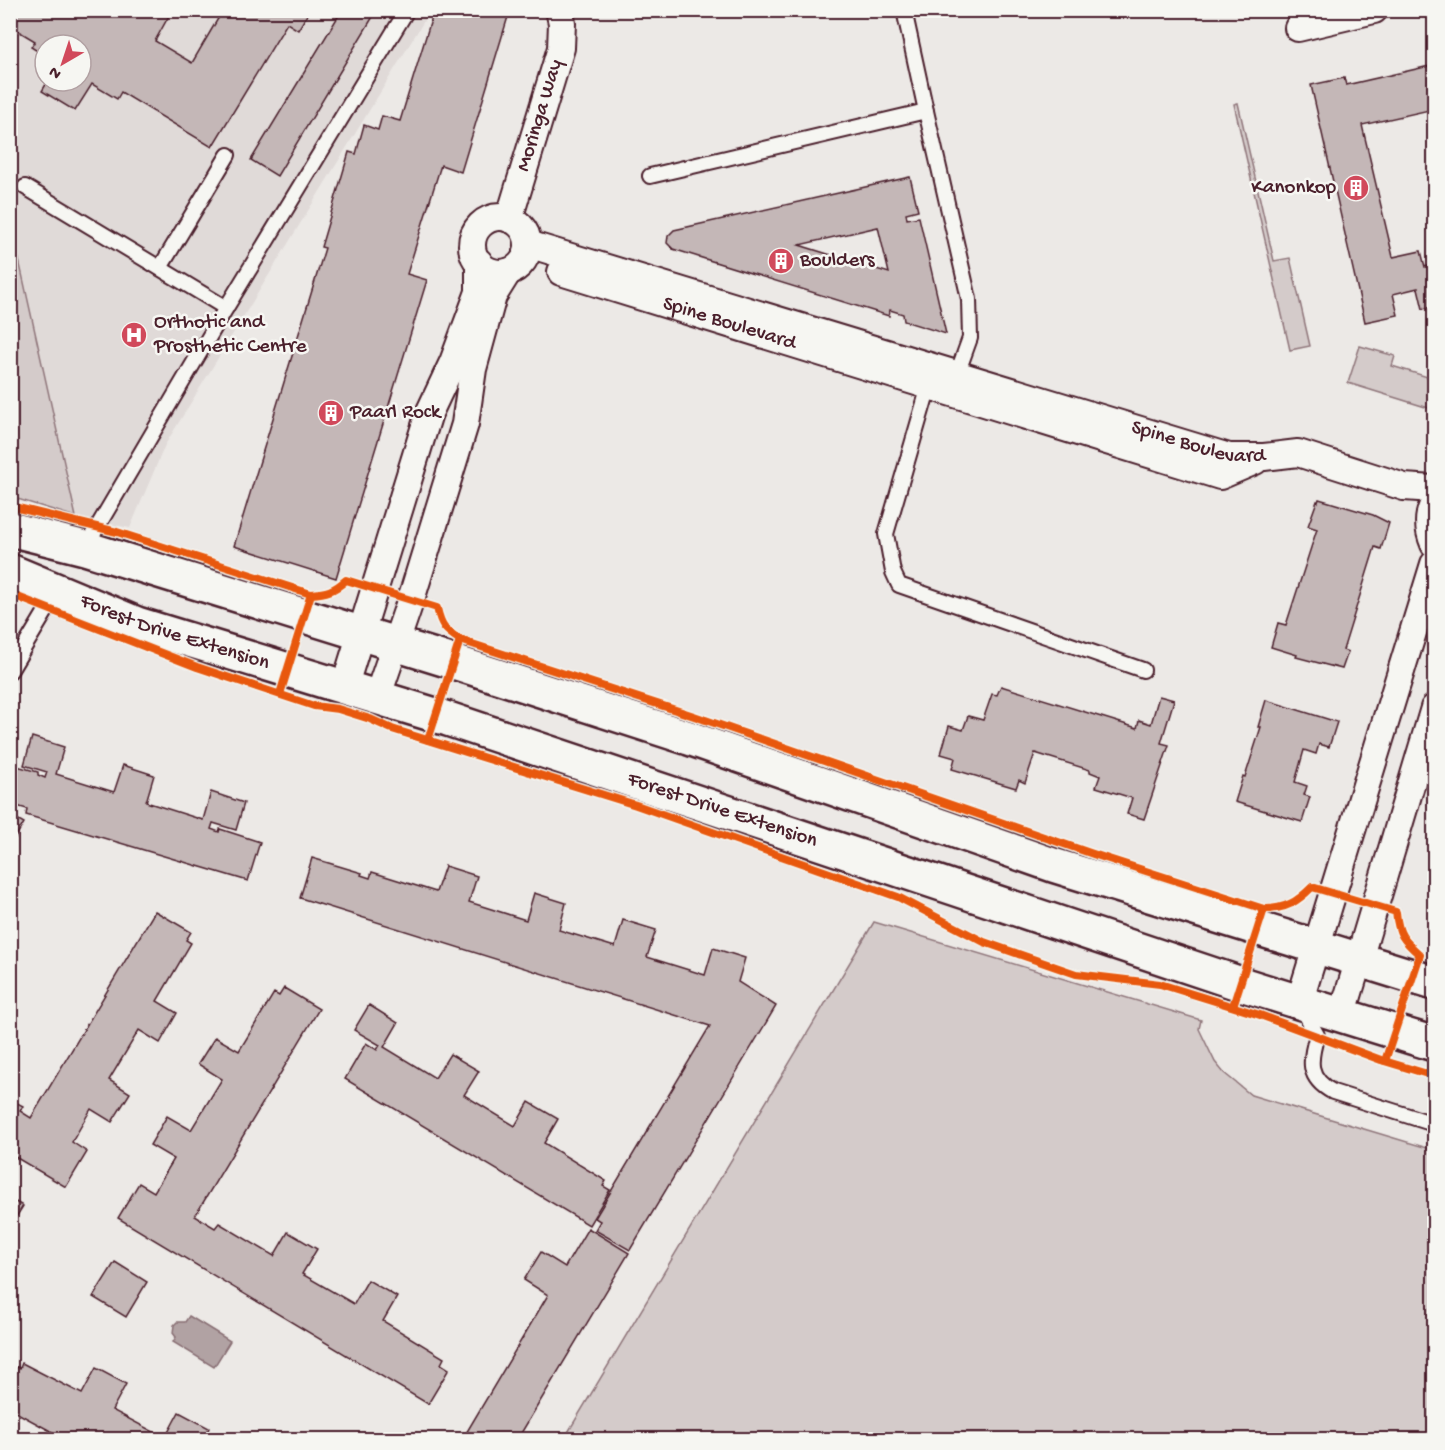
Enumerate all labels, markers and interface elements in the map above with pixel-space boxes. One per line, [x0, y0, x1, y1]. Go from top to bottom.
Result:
north arrow [33, 33, 93, 93]
street label: Moringa Way [512, 57, 569, 175]
text: N [45, 61, 66, 83]
building icon: Kanonkop [1341, 173, 1371, 203]
place label: Kanonkop [1251, 176, 1337, 201]
building icon: Boulders [766, 246, 796, 276]
place label: Boulders [799, 249, 876, 274]
street label: Spine Boulevard [659, 292, 800, 357]
place label: Orthotic and Prosthetic Centre [153, 311, 308, 360]
hospital icon: Orthotic and Prosthetic Centre [119, 320, 149, 350]
building icon: Paarl Rock [316, 398, 346, 428]
place label: Paarl Rock [349, 401, 443, 426]
street label: Spine Boulevard [1128, 415, 1267, 470]
street label: Forest Drive Extension [75, 589, 272, 676]
street label: Forest Drive Extension [623, 767, 821, 854]

